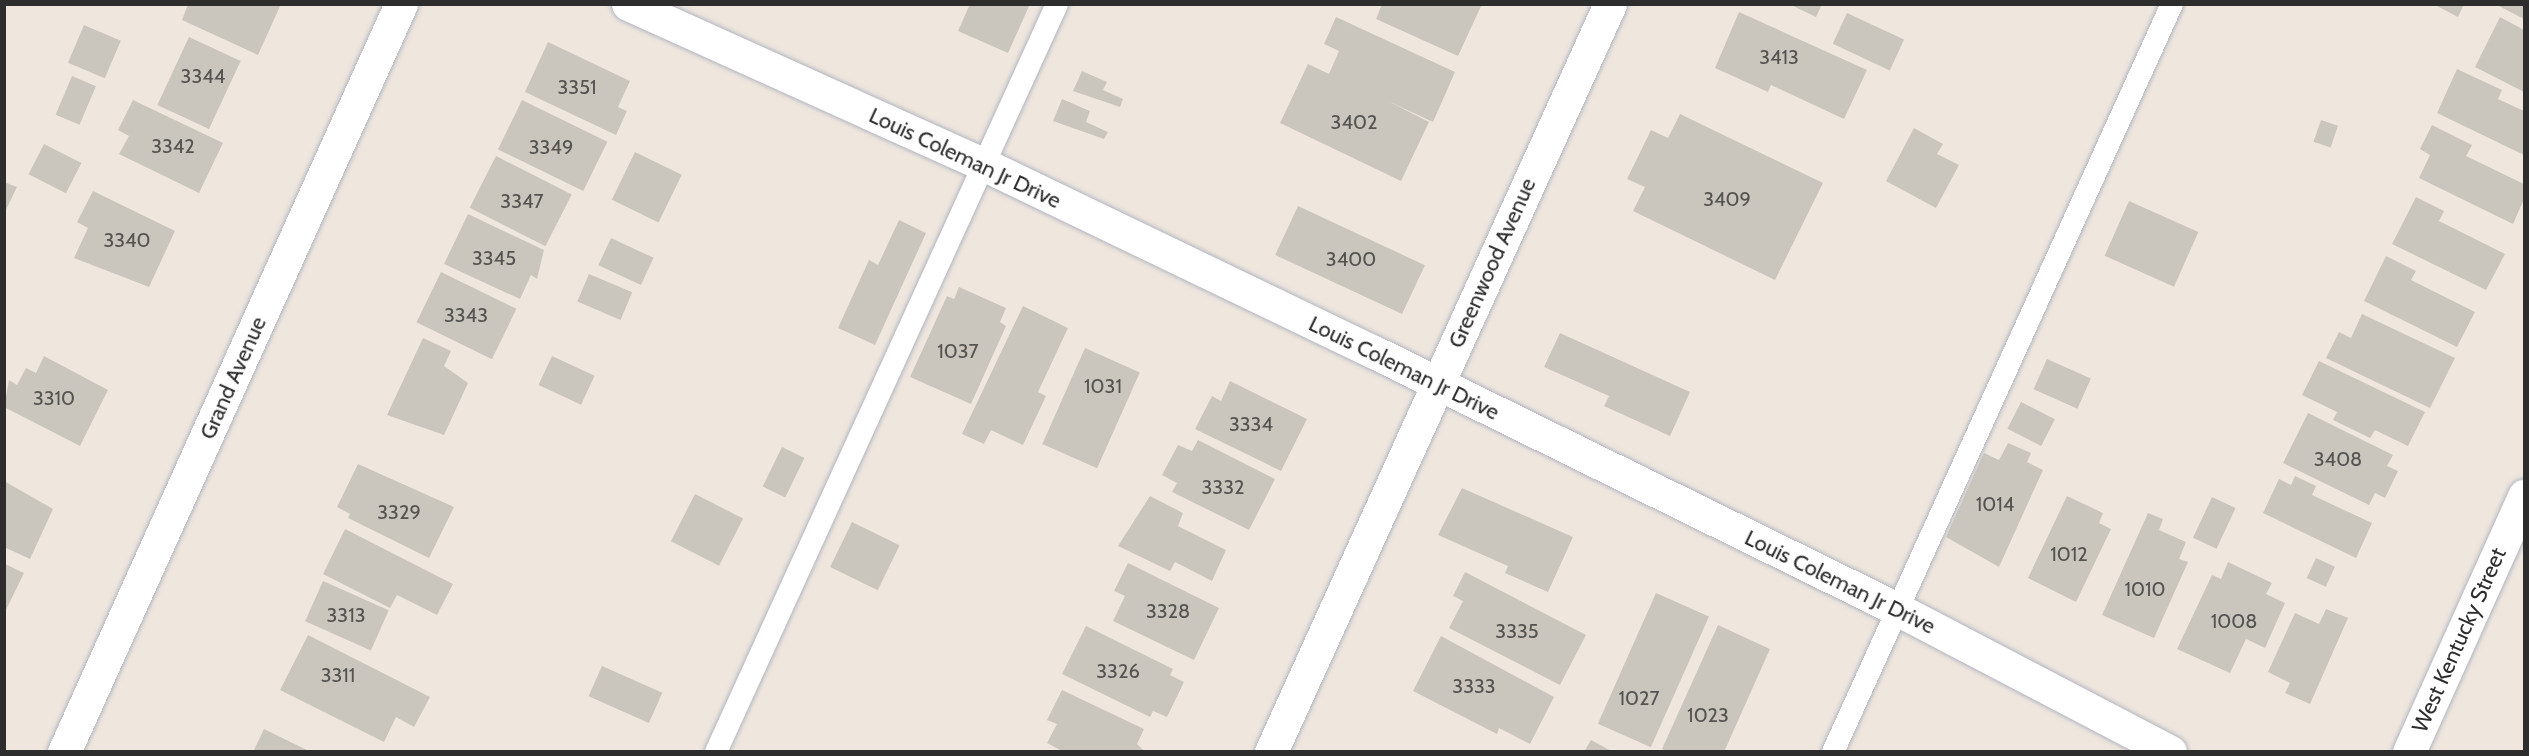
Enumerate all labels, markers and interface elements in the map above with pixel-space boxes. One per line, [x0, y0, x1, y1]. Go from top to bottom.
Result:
house number: 3413 [1759, 45, 1799, 69]
house number: 3344 [181, 64, 225, 88]
house number: 3351 [558, 75, 596, 99]
street label: Louis Coleman Jr Drive [865, 102, 1065, 214]
house number: 3402 [1331, 110, 1377, 134]
house number: 3342 [151, 134, 195, 158]
house number: 3349 [529, 135, 573, 159]
street label: Greenwood Avenue [1443, 174, 1541, 352]
house number: 3409 [1703, 187, 1751, 211]
house number: 3347 [500, 189, 544, 213]
house number: 3340 [103, 228, 151, 252]
house number: 3345 [472, 246, 516, 270]
house number: 3400 [1326, 247, 1376, 271]
house number: 3343 [444, 303, 488, 327]
street label: Louis Coleman Jr Drive [1304, 310, 1504, 426]
street label: Grand Avenue [194, 313, 272, 443]
house number: 1037 [937, 339, 979, 363]
house number: 1031 [1084, 374, 1122, 398]
house number: 3310 [33, 386, 75, 410]
house number: 3334 [1229, 412, 1273, 436]
house number: 3408 [2314, 447, 2362, 471]
house number: 3332 [1202, 475, 1244, 499]
house number: 1014 [1976, 492, 2014, 516]
house number: 3329 [377, 500, 421, 524]
street label: Louis Coleman Jr Drive [1740, 524, 1940, 640]
house number: 1012 [2050, 542, 2088, 566]
street label: West Kentucky Street [2406, 544, 2512, 736]
house number: 1010 [2125, 577, 2165, 601]
house number: 3328 [1146, 599, 1190, 623]
house number: 3313 [327, 603, 365, 627]
house number: 1008 [2211, 609, 2257, 633]
house number: 3335 [1495, 619, 1539, 643]
house number: 3326 [1096, 659, 1140, 683]
house number: 3311 [321, 663, 355, 687]
house number: 3333 [1452, 674, 1496, 698]
house number: 1027 [1618, 686, 1660, 710]
house number: 1023 [1687, 703, 1729, 727]

